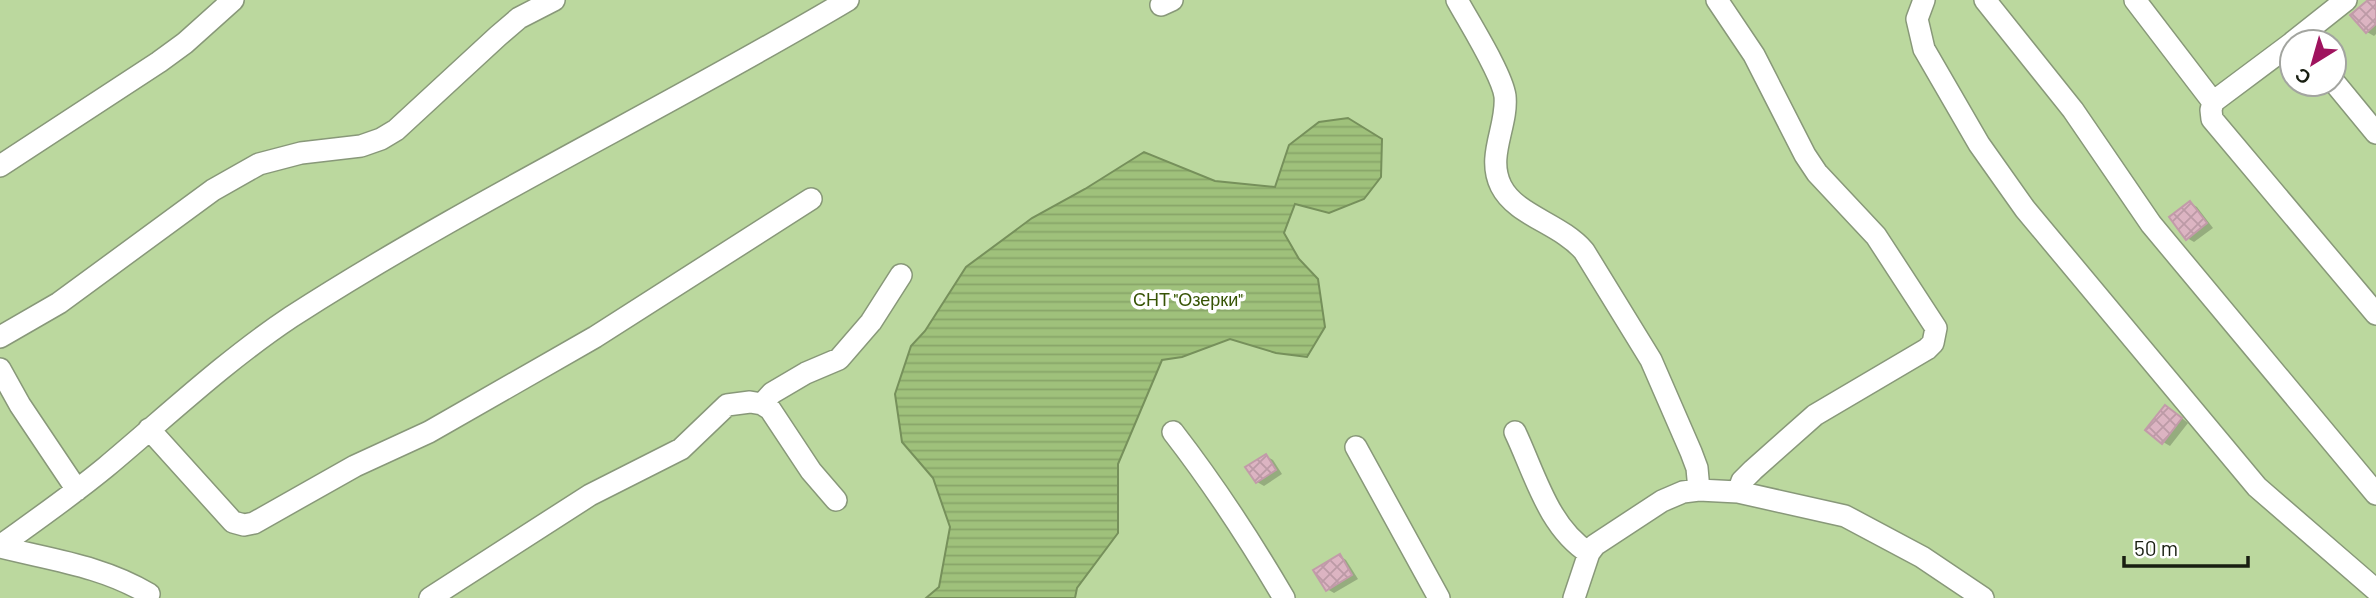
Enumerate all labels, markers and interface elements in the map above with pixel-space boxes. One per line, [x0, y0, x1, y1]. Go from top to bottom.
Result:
north arrow [2278, 28, 2348, 98]
text: С [2290, 63, 2315, 90]
park label: СНТ "Озерки" [1133, 288, 1243, 310]
scale bar [2124, 524, 2248, 568]
text: 50 m [2134, 535, 2178, 560]

